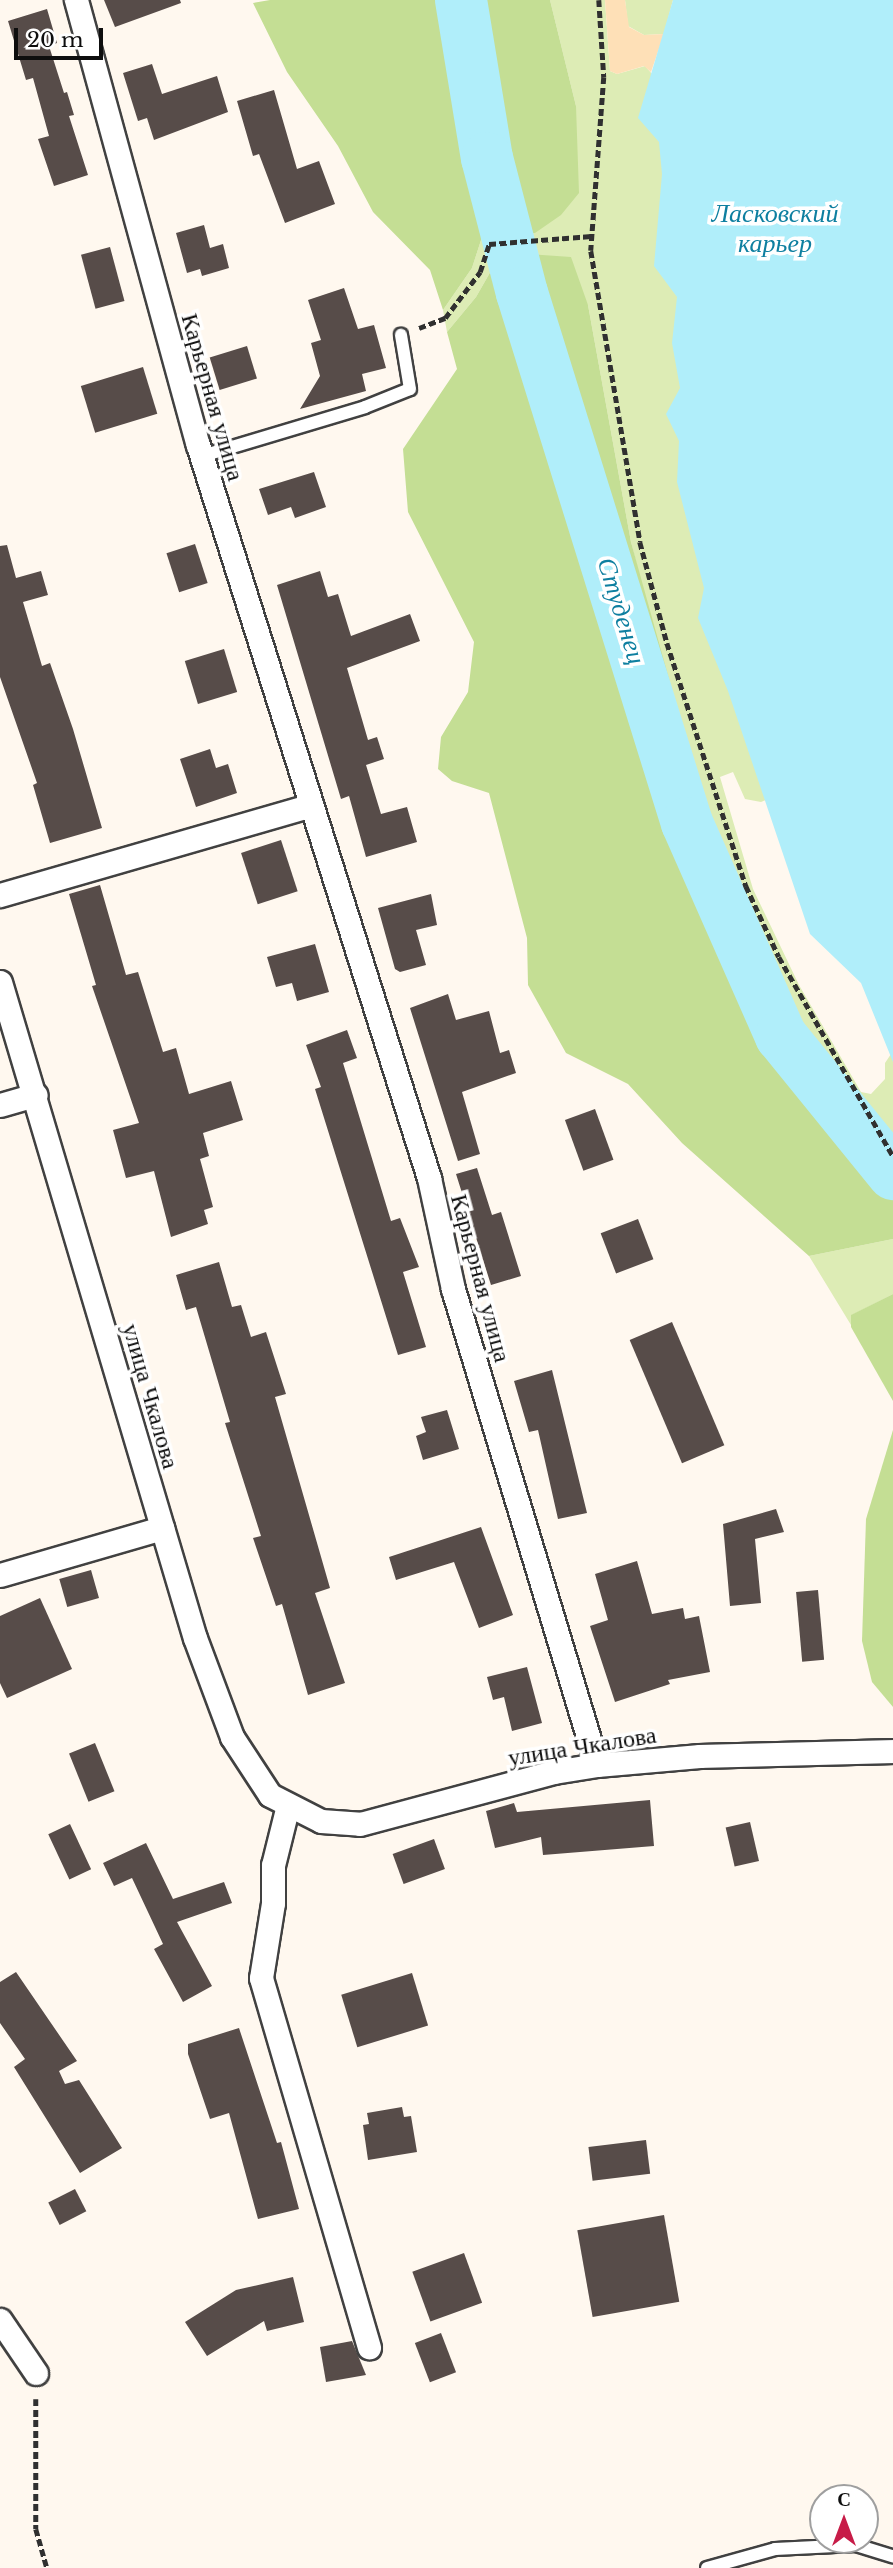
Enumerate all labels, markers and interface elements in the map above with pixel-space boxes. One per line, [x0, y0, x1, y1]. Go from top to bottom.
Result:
scale bar [18, 14, 107, 58]
text: 20 m [27, 27, 84, 53]
water label: Ласковский карьер [712, 198, 838, 260]
street label: Карьерная улица [175, 310, 251, 484]
water label: Студенец [590, 554, 652, 668]
street label: Карьерная улица [445, 1191, 517, 1365]
street label: улица Чкалова [117, 1320, 185, 1472]
street label: улица Чкалова [506, 1720, 658, 1772]
north arrow [809, 2484, 879, 2554]
text: С [837, 2488, 851, 2511]

